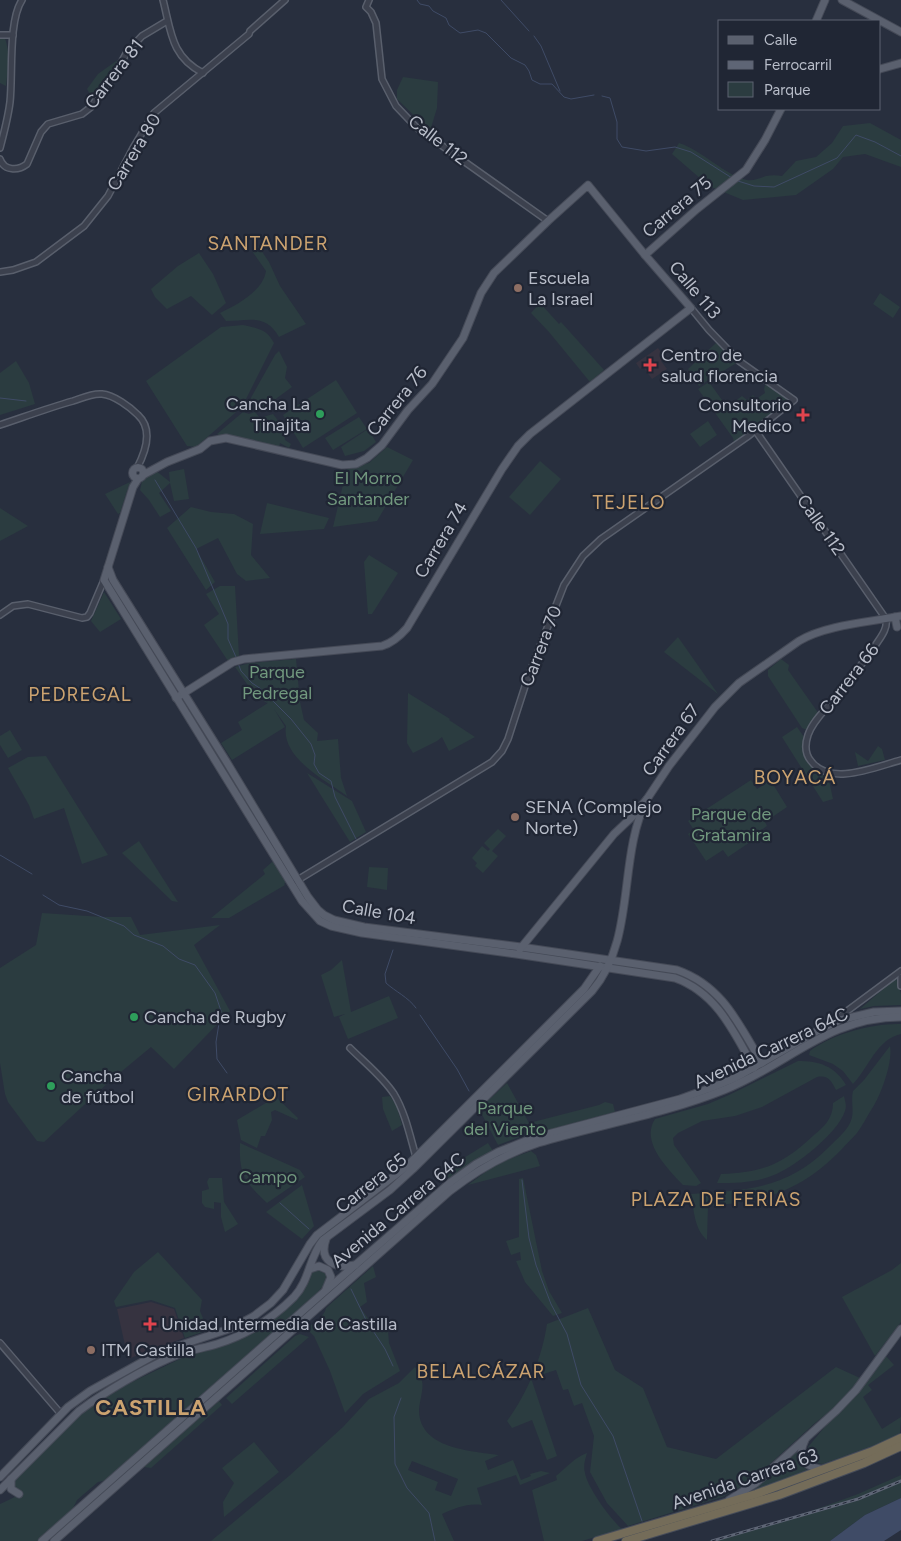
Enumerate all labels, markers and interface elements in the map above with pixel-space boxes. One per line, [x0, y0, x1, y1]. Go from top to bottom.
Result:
legend [718, 20, 881, 110]
text: Calle [764, 31, 797, 49]
street label: Carrera 81 [80, 35, 148, 113]
text: Ferrocarril [764, 56, 832, 74]
text: Parque [764, 81, 811, 99]
street label: Carrera 80 [102, 109, 166, 195]
street label: Calle 112 [404, 110, 472, 170]
street label: Carrera 75 [638, 172, 716, 242]
district label: SANTANDER [207, 232, 329, 255]
street label: Calle 113 [664, 256, 726, 324]
place label: Escuela La Israel [528, 267, 593, 310]
marker: Escuela La Israel [512, 282, 524, 294]
place label: Centro de salud florencia [661, 344, 778, 387]
marker: Centro de salud florencia [643, 358, 657, 372]
street label: Carrera 76 [362, 362, 432, 440]
place label: Cancha La Tinajita [226, 393, 310, 436]
place label: Consultorio Medico [698, 394, 792, 437]
marker: Cancha La Tinajita [314, 408, 326, 420]
marker: Consultorio Medico [796, 408, 810, 422]
park label: El Morro Santander [327, 467, 409, 510]
street label: Calle 112 [792, 490, 850, 560]
district label: TEJELO [592, 491, 666, 514]
street label: Carrera 74 [410, 498, 472, 582]
street label: Carrera 70 [515, 602, 567, 690]
street label: Carrera 66 [814, 639, 884, 719]
park label: Parque Pedregal [242, 661, 312, 704]
district label: PEDREGAL [28, 683, 132, 706]
street label: Carrera 67 [637, 699, 705, 780]
district label: BOYACÁ [754, 766, 836, 789]
place label: SENA (Complejo Norte) [525, 796, 662, 839]
park label: Parque de Gratamira [691, 803, 771, 846]
marker: SENA (Complejo Norte) [509, 811, 521, 823]
street label: Calle 104 [340, 895, 418, 929]
street label: Avenida Carrera 64C [690, 1003, 852, 1093]
place label: Cancha de Rugby [144, 1006, 287, 1028]
marker: Cancha de Rugby [128, 1011, 140, 1023]
place label: Cancha de fútbol [61, 1065, 134, 1108]
marker: Cancha de fútbol [45, 1080, 57, 1092]
district label: GIRARDOT [187, 1083, 289, 1106]
park label: Parque del Viento [464, 1097, 546, 1140]
street label: Avenida Carrera 64C [327, 1148, 469, 1272]
street label: Carrera 65 [331, 1148, 411, 1218]
park label: Campo [239, 1166, 297, 1188]
district label: PLAZA DE FERIAS [631, 1188, 801, 1211]
place label: Unidad Intermedia de Castilla [161, 1313, 397, 1335]
marker: Unidad Intermedia de Castilla [143, 1317, 157, 1331]
place label: ITM Castilla [101, 1339, 194, 1361]
marker: ITM Castilla [85, 1344, 97, 1356]
district label: BELALCÁZAR [417, 1360, 545, 1383]
district label: CASTILLA [95, 1394, 207, 1421]
street label: Avenida Carrera 63 [669, 1444, 821, 1514]

